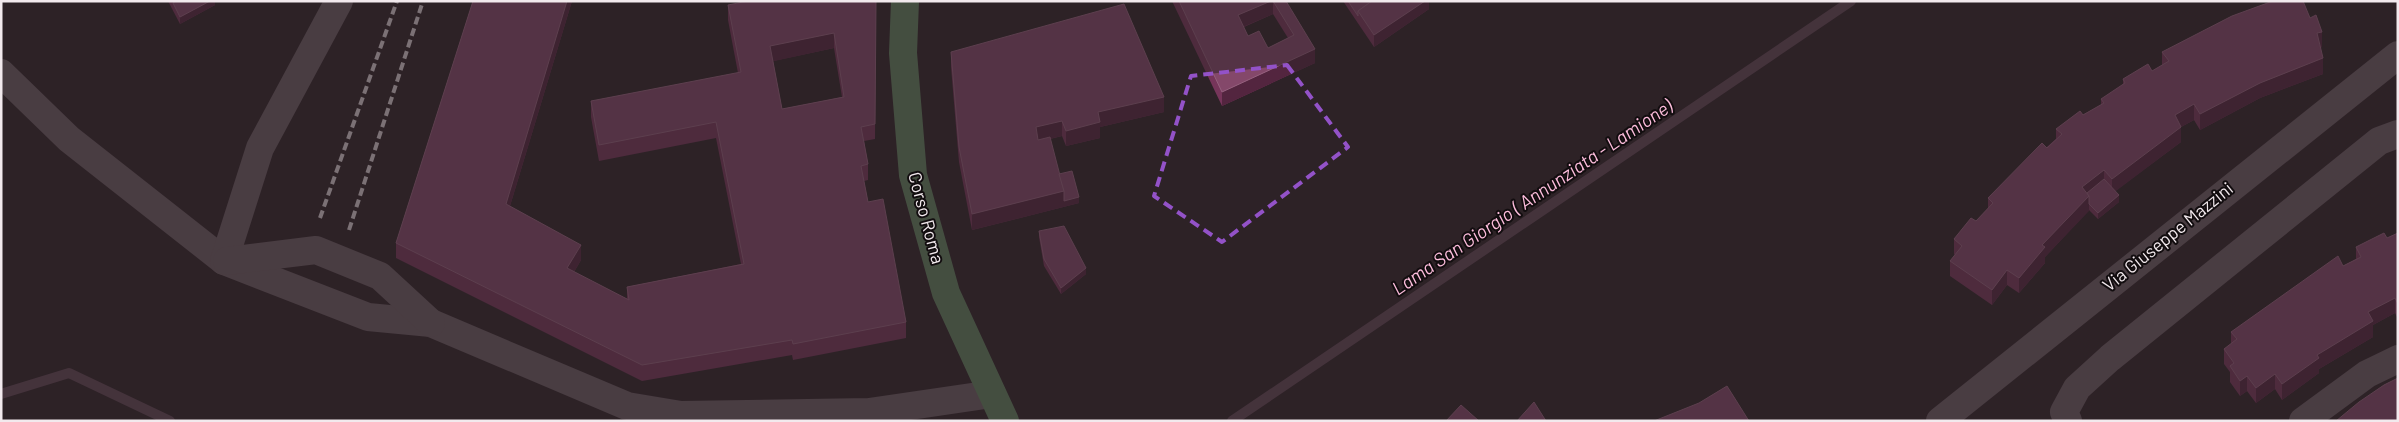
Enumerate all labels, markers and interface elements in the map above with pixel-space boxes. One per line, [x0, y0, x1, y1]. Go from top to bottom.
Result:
water label: Lama San Giorgio ( Annunziata - Lamione) [1387, 93, 1677, 299]
street label: Corso Roma [904, 169, 950, 266]
street label: Via Giuseppe Mazzini [2098, 177, 2237, 296]

